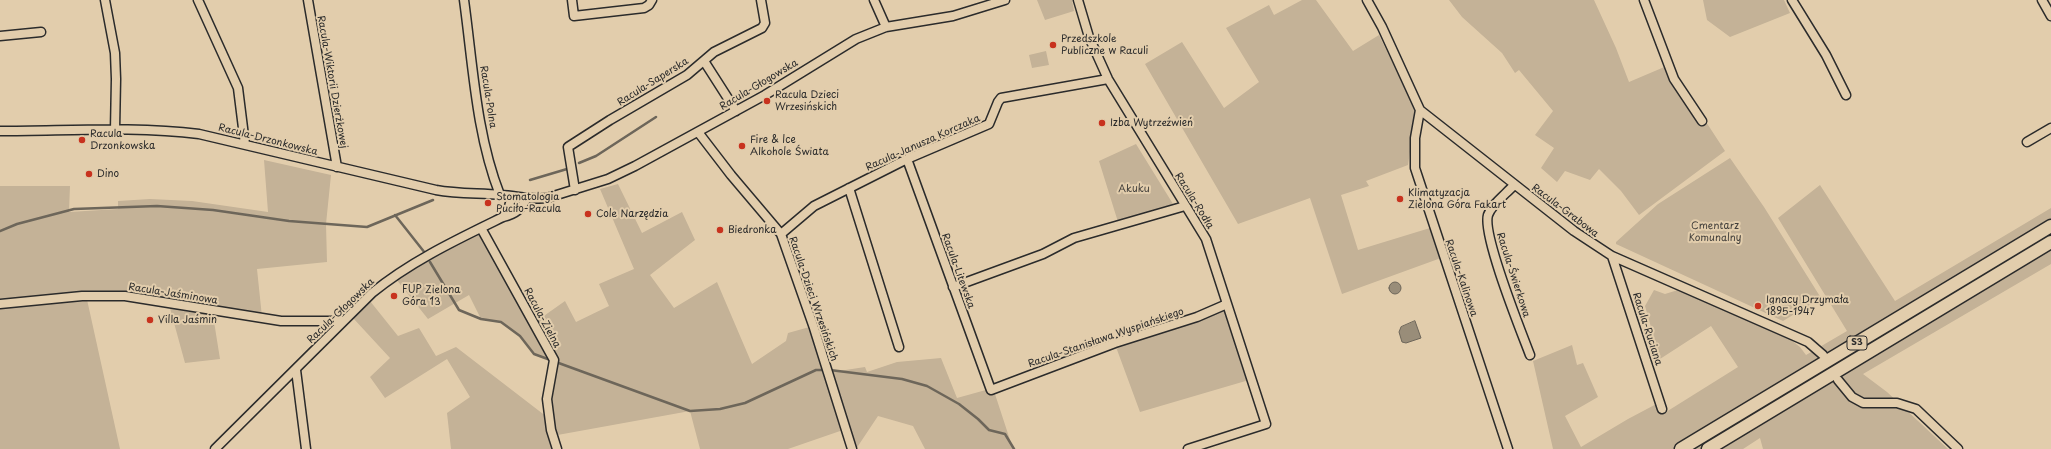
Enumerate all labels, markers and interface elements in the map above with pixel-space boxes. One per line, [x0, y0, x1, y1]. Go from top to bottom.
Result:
street label: Racula-Wiktorii Dzierżkowej [314, 15, 350, 149]
place label: Przedszkole Publiczne w Raculi [1061, 33, 1148, 56]
marker: Przedszkole Publiczne w Raculi [1048, 40, 1058, 50]
street label: Racula-Saperska [615, 55, 691, 109]
street label: Racula-Głogowska [718, 57, 800, 113]
street label: Racula-Polna [477, 65, 499, 129]
place label: Racula Dzieci Wrzesińskich [775, 89, 839, 112]
marker: Racula Dzieci Wrzesińskich [762, 96, 772, 106]
street label: Racula-Janusza Korczaka [864, 112, 982, 174]
place label: Izba Wytrzeźwień [1110, 117, 1193, 129]
marker: Izba Wytrzeźwień [1097, 118, 1107, 128]
street label: Racula-Drzonkowska [217, 122, 319, 158]
place label: Racula Drzonkowska [90, 128, 155, 152]
place label: Fire & Ice Alkohole Świata [750, 134, 829, 158]
marker: Racula Drzonkowska [77, 135, 87, 145]
marker: Fire & Ice Alkohole Świata [737, 141, 747, 151]
place label: Dino [97, 168, 119, 180]
marker: Dino [84, 169, 94, 179]
street label: Racula-Rodła [1172, 171, 1216, 231]
street label: Racula-Grabowa [1529, 182, 1601, 240]
park label: Akuku [1118, 183, 1150, 195]
place label: Klimatyzacja Zielona Góra Fakart [1408, 187, 1506, 210]
place label: Stomatologia Puciło-Racula [496, 191, 561, 214]
marker: Klimatyzacja Zielona Góra Fakart [1395, 194, 1405, 204]
marker: Stomatologia Puciło-Racula [483, 198, 493, 208]
place label: Cole Narzędzia [596, 208, 668, 220]
marker: Cole Narzędzia [583, 209, 593, 219]
park label: Cmentarz Komunalny [1688, 220, 1742, 244]
place label: Biedronka [728, 224, 776, 236]
marker: Biedronka [715, 225, 725, 235]
street label: Racula-Świerkowa [1494, 231, 1532, 319]
street label: Racula-Litewska [939, 232, 977, 310]
street label: Racula-Dzieci Wrzesińskich [786, 235, 840, 363]
street label: Racula-Kalinowa [1442, 238, 1480, 318]
street label: Racula-Głogowska [305, 276, 377, 346]
street label: Racula-Jaśminowa [127, 281, 219, 307]
place label: FUP Zielona Góra 13 [402, 284, 460, 308]
street label: Racula-Zielna [521, 286, 563, 350]
marker: FUP Zielona Góra 13 [389, 291, 399, 301]
street label: Racula-Ruciana [1630, 291, 1664, 367]
place label: Ignacy Drzymała 1895-1947 [1766, 294, 1849, 318]
marker: Ignacy Drzymała 1895-1947 [1753, 301, 1763, 311]
street label: Racula-Stanisława Wyspiańskiego [1027, 306, 1185, 370]
place label: Villa Jaśmin [158, 314, 217, 326]
marker: Villa Jaśmin [145, 315, 155, 325]
road number: S3 [1847, 336, 1867, 350]

